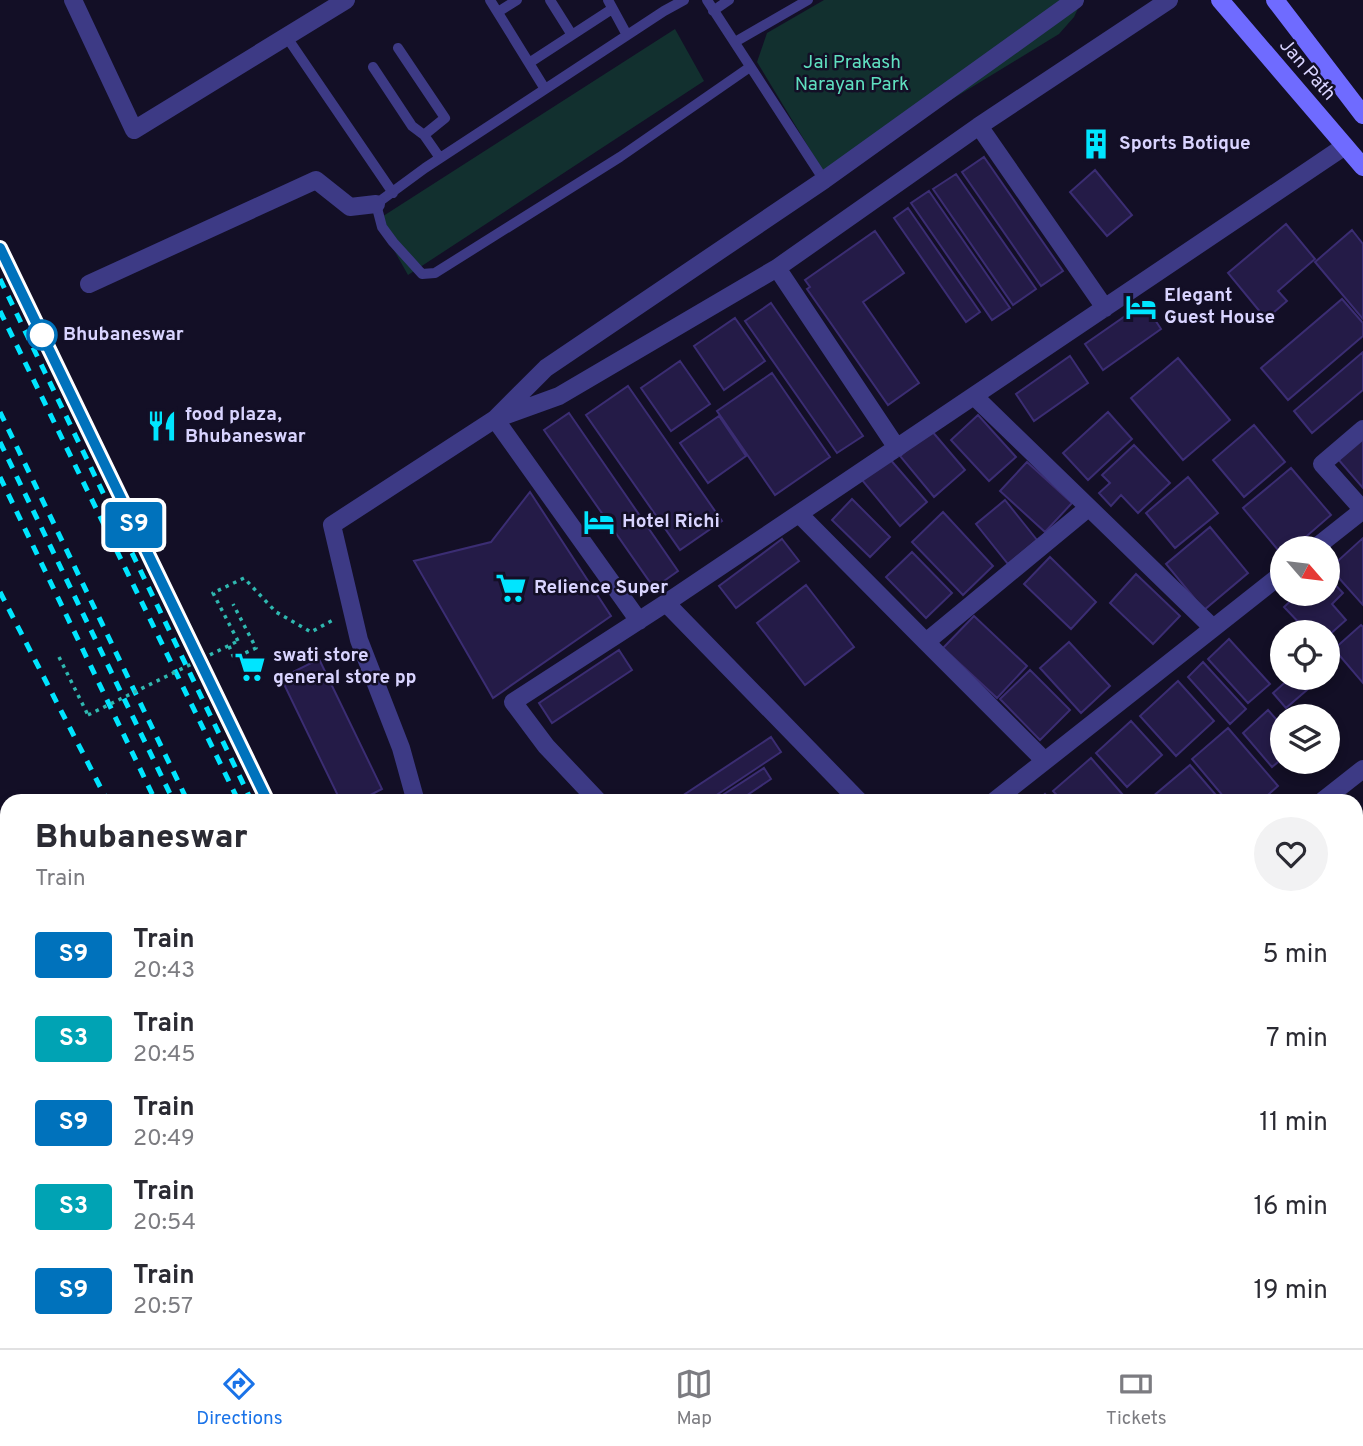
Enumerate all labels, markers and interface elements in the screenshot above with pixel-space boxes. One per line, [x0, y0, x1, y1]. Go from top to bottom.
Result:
street label: Jan Path [1273, 34, 1341, 106]
park label: Jai Prakash Narayan Park [795, 51, 909, 97]
building icon: Sports Botique [1079, 127, 1113, 161]
place label: Sports Botique [1119, 132, 1251, 156]
place label: Elegant Guest House [1164, 284, 1275, 330]
hotel icon: Elegant Guest House [1124, 290, 1158, 324]
marker: Bhubaneswar [27, 320, 57, 350]
place label: Bhubaneswar [63, 323, 184, 347]
place label: food plaza, Bhubaneswar [185, 403, 306, 449]
restaurant icon: food plaza, Bhubaneswar [145, 409, 179, 443]
line badge: S9 [102, 502, 166, 548]
hotel icon: Hotel Richi [582, 505, 616, 539]
text: S9 [119, 510, 149, 540]
place label: Hotel Richi [622, 510, 720, 534]
north arrow [1270, 536, 1340, 606]
map controls [1270, 536, 1340, 774]
supermarket icon: Relience Super [494, 571, 528, 605]
place label: Relience Super [534, 576, 668, 600]
button: locate [1270, 620, 1340, 690]
place label: swati store general store pp [273, 644, 417, 690]
supermarket icon: swati store general store pp [233, 650, 267, 684]
button: layers [1270, 704, 1340, 774]
button: heart [1254, 817, 1328, 891]
text: Bhubaneswar [35, 818, 248, 860]
text: Train [35, 865, 86, 894]
text: Train [133, 924, 195, 957]
text: 5 min [1262, 939, 1328, 972]
text: S9 [59, 940, 88, 970]
text: 20:43 [133, 957, 195, 986]
text: Train [133, 1008, 195, 1041]
text: 7 min [1266, 1023, 1328, 1056]
text: S3 [59, 1024, 88, 1054]
text: 20:45 [133, 1041, 196, 1070]
text: Train [133, 1092, 195, 1125]
text: 11 min [1259, 1107, 1328, 1140]
text: S9 [59, 1108, 88, 1138]
text: 20:49 [133, 1125, 195, 1154]
text: Train [133, 1176, 195, 1209]
text: 16 min [1253, 1191, 1328, 1224]
text: S3 [59, 1192, 88, 1222]
text: 20:54 [133, 1209, 196, 1238]
text: Train [133, 1260, 195, 1293]
text: 19 min [1253, 1275, 1328, 1308]
text: S9 [59, 1276, 88, 1306]
text: 20:57 [133, 1293, 193, 1322]
tab: Directions [196, 1365, 283, 1431]
tab: Map [675, 1365, 713, 1431]
tab: Tickets [1106, 1365, 1167, 1431]

